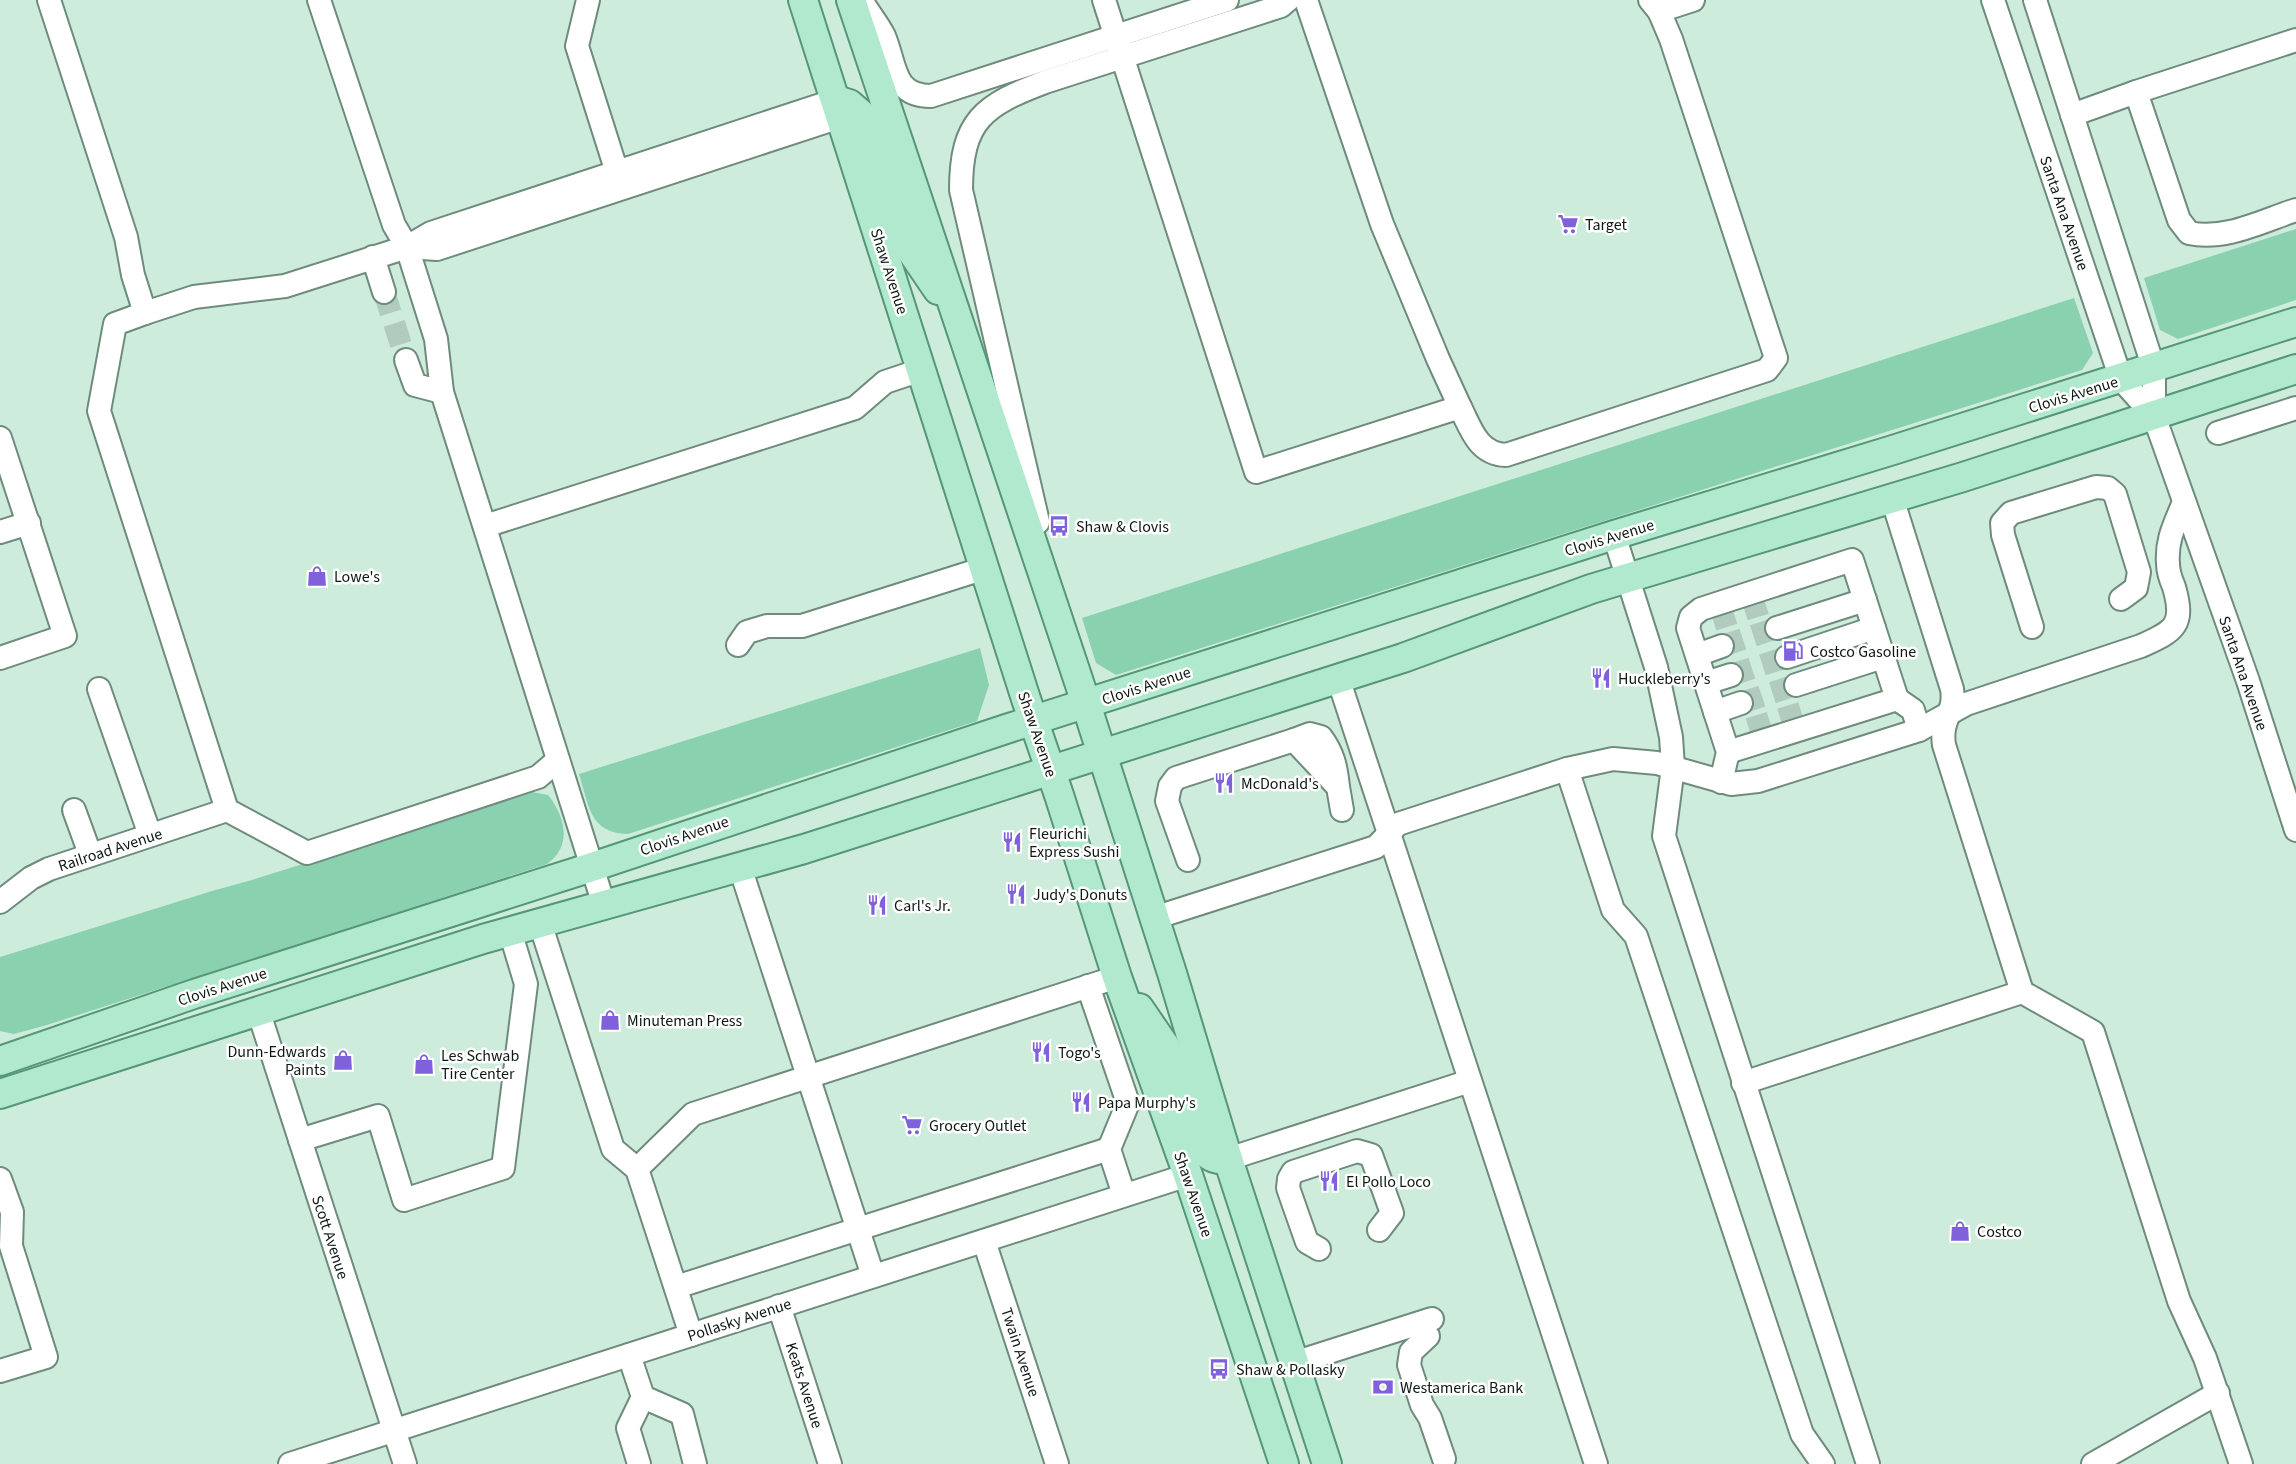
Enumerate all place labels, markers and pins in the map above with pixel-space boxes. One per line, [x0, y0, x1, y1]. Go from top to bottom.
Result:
supermarket icon: Target [1556, 212, 1580, 236]
place label: Target [1585, 214, 1627, 236]
bus stop icon: Shaw & Clovis [1047, 514, 1071, 538]
place label: Shaw & Clovis [1076, 516, 1169, 538]
shop icon: Lowe's [305, 564, 329, 588]
place label: Lowe's [334, 566, 380, 588]
fuel station icon: Costco Gasoline [1781, 639, 1805, 663]
place label: Costco Gasoline [1810, 641, 1916, 663]
restaurant icon: Huckleberry's [1589, 666, 1613, 690]
place label: Huckleberry's [1618, 668, 1711, 690]
restaurant icon: McDonald's [1212, 771, 1236, 795]
place label: McDonald's [1241, 773, 1319, 795]
place label: Fleurichi Express Sushi [1029, 823, 1119, 863]
restaurant icon: Fleurichi Express Sushi [1000, 830, 1024, 854]
restaurant icon: Judy's Donuts [1004, 882, 1028, 906]
place label: Judy's Donuts [1033, 884, 1128, 906]
restaurant icon: Carl's Jr. [865, 893, 889, 917]
place label: Carl's Jr. [894, 895, 951, 917]
shop icon: Minuteman Press [598, 1008, 622, 1032]
place label: Minuteman Press [627, 1010, 743, 1032]
restaurant icon: Togo's [1029, 1040, 1053, 1064]
place label: Dunn-Edwards Paints [227, 1041, 326, 1081]
place label: Togo's [1058, 1042, 1101, 1064]
place label: Les Schwab Tire Center [441, 1045, 519, 1085]
shop icon: Dunn-Edwards Paints [331, 1048, 355, 1072]
shop icon: Les Schwab Tire Center [412, 1052, 436, 1076]
restaurant icon: Papa Murphy's [1069, 1090, 1093, 1114]
place label: Papa Murphy's [1098, 1092, 1196, 1114]
supermarket icon: Grocery Outlet [900, 1113, 924, 1137]
place label: Grocery Outlet [929, 1115, 1027, 1137]
restaurant icon: El Pollo Loco [1317, 1169, 1341, 1193]
place label: El Pollo Loco [1346, 1171, 1431, 1193]
shop icon: Costco [1948, 1219, 1972, 1243]
place label: Costco [1977, 1221, 2022, 1243]
bus stop icon: Shaw & Pollasky [1207, 1357, 1231, 1381]
place label: Shaw & Pollasky [1236, 1359, 1345, 1381]
bank icon: Westamerica Bank [1371, 1375, 1395, 1399]
place label: Westamerica Bank [1400, 1377, 1523, 1399]

